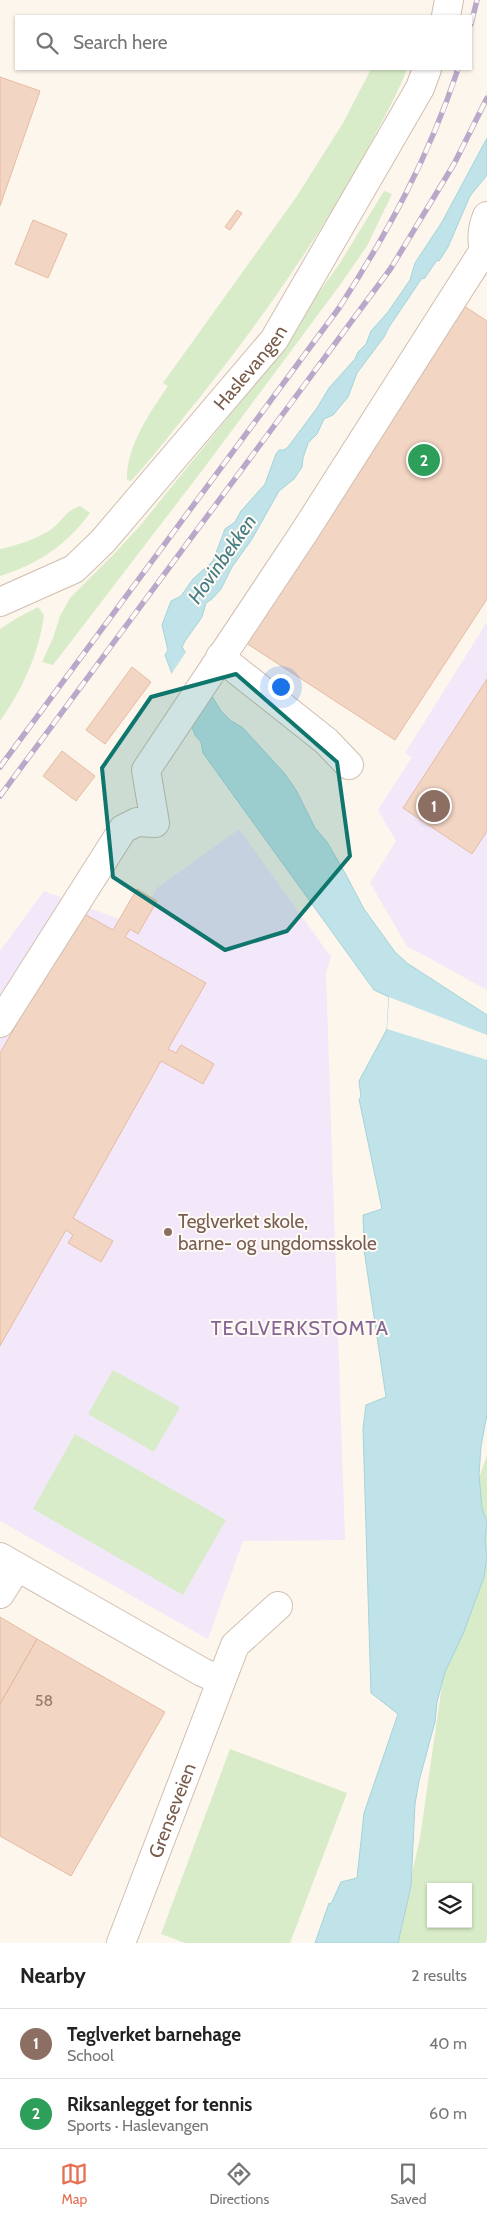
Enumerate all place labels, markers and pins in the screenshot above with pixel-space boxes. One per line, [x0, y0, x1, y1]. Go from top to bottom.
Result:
pin: 2 [408, 441, 440, 479]
pin: 1 [418, 787, 450, 825]
place label: Teglverket skole, barne- og ungdomsskole [178, 1210, 377, 1255]
marker: Teglverket skole, barne- og ungdomsskole [162, 1226, 174, 1238]

